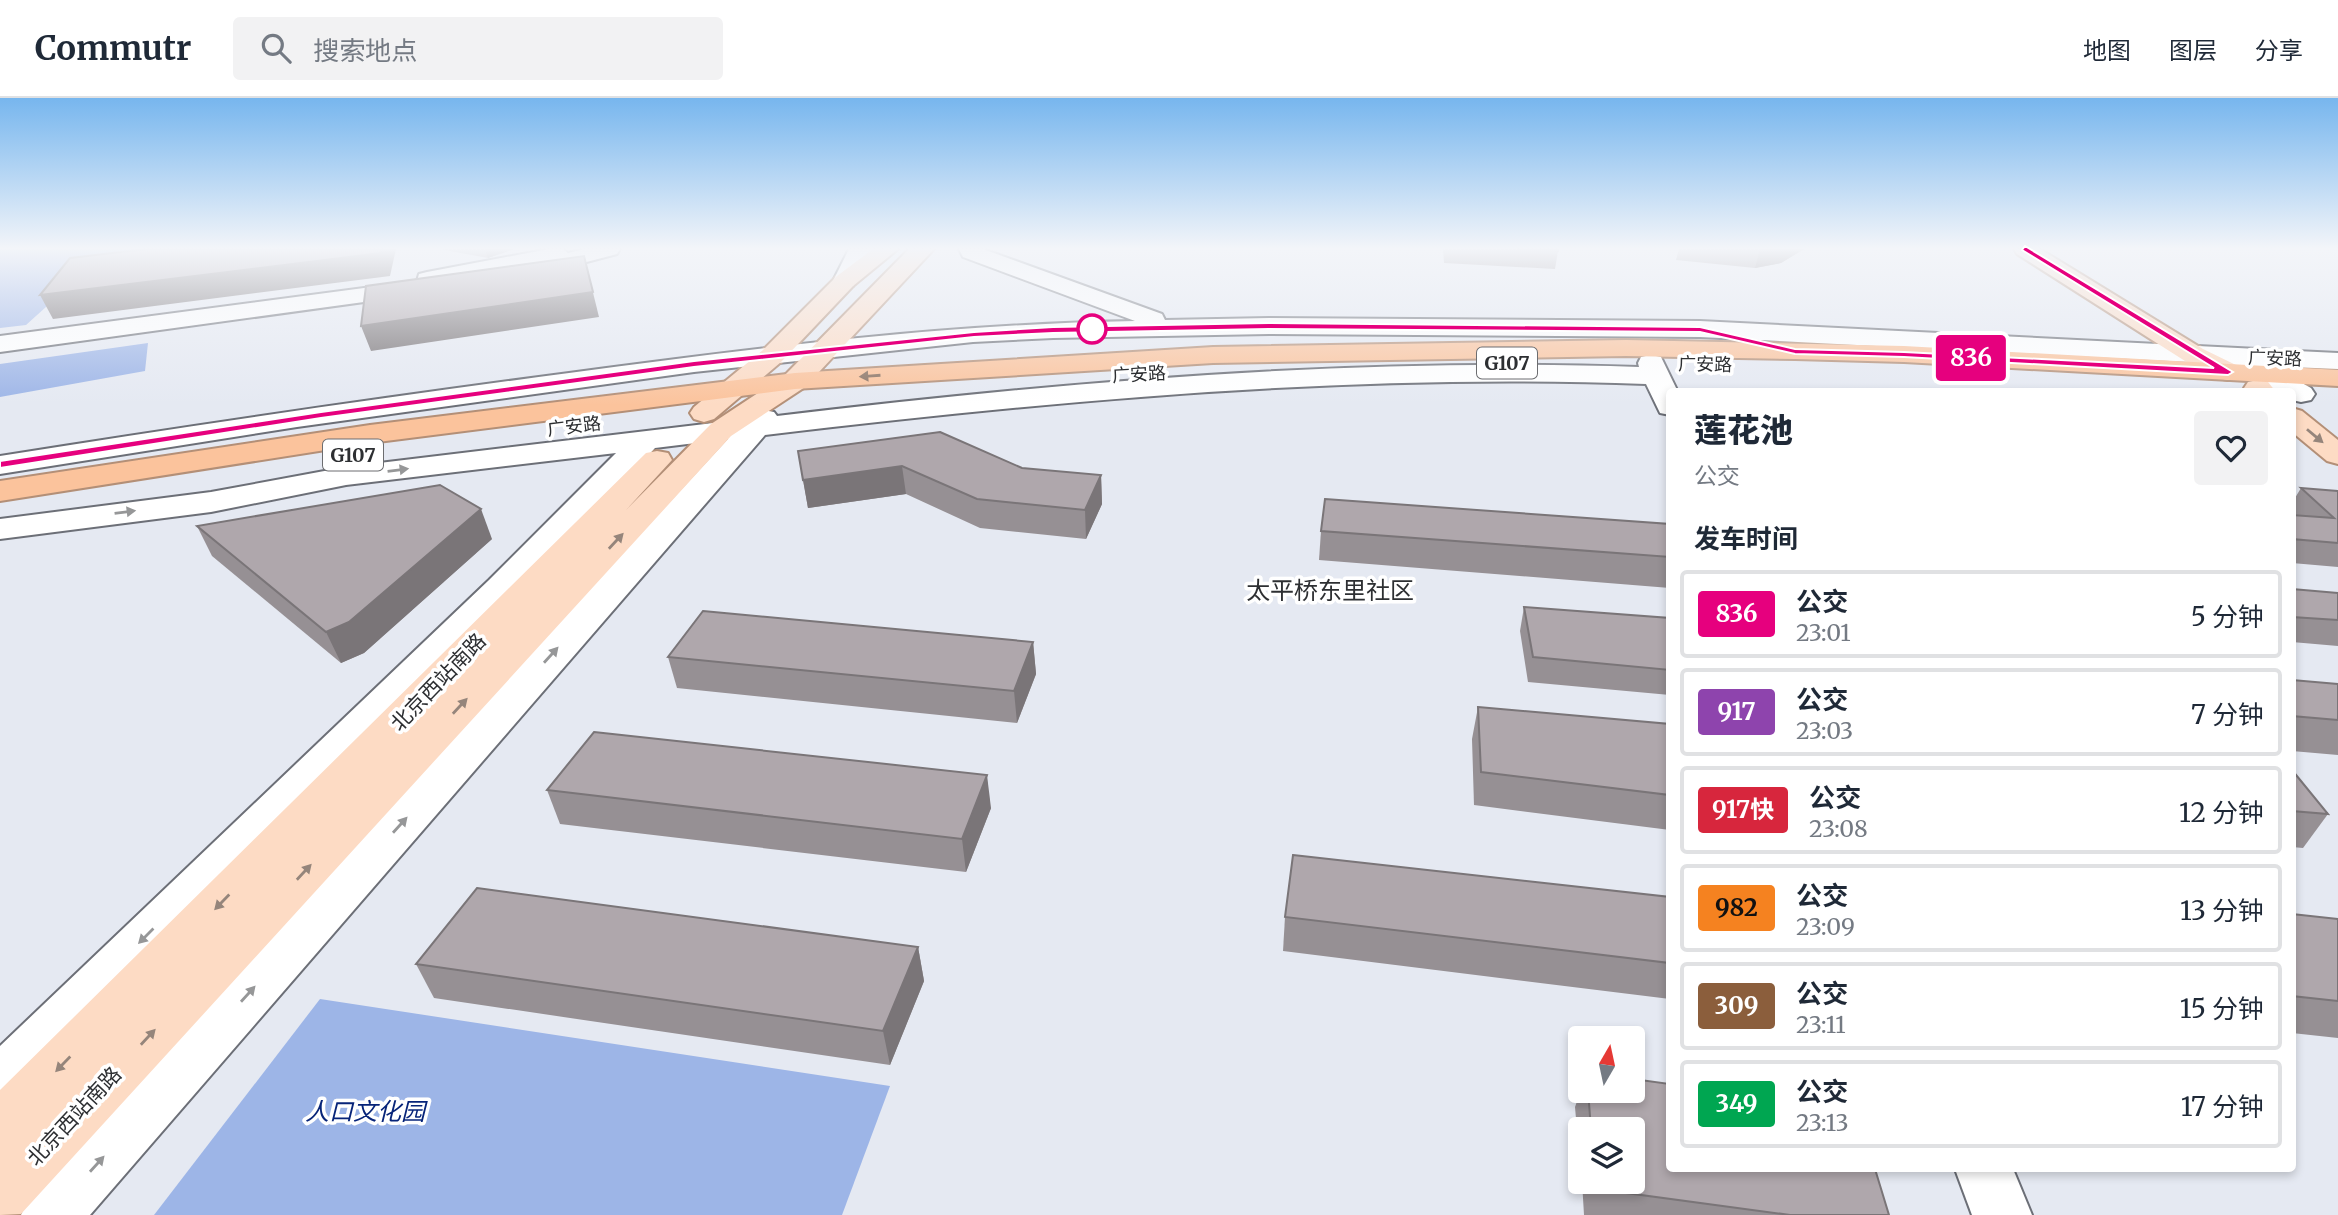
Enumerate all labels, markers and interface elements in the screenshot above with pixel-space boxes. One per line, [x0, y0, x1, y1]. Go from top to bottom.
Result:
search box [233, 17, 723, 80]
text: Commutr [35, 28, 191, 69]
icon: search [257, 29, 295, 67]
text: 搜索地点 [313, 34, 417, 67]
text: 地图 [2083, 35, 2131, 66]
text: 图层 [2169, 35, 2217, 66]
text: 分享 [2255, 35, 2303, 66]
unlabelled marker [1077, 314, 1107, 344]
line badge: 836 [1931, 335, 2011, 381]
text: 836 [1950, 342, 1992, 373]
street label: 广安路 [2248, 346, 2302, 370]
road number: G107 [1477, 347, 1537, 378]
street label: 广安路 [1678, 352, 1732, 376]
street label: 广安路 [1111, 361, 1167, 387]
one-way arrow [858, 370, 880, 381]
text: 莲花池 [1694, 410, 1793, 451]
street label: 广安路 [546, 411, 602, 441]
button: heart [2194, 411, 2268, 485]
one-way arrow [2307, 428, 2324, 443]
road number: G107 [323, 440, 383, 470]
text: 公交 [1694, 461, 1740, 490]
one-way arrow [387, 465, 409, 476]
one-way arrow [114, 506, 136, 517]
text: 发车时间 [1694, 522, 1798, 555]
one-way arrow [608, 532, 624, 550]
district label: 太平桥东里社区 [1246, 575, 1414, 606]
text: 公交 [1796, 585, 1848, 618]
text: 836 [1715, 598, 1758, 629]
text: 5 分钟 [2191, 600, 2264, 633]
text: 23:01 [1796, 618, 1851, 647]
street label: 北京西站南路 [385, 627, 491, 737]
one-way arrow [543, 647, 559, 664]
text: 公交 [1796, 683, 1848, 716]
text: 917 [1717, 696, 1756, 727]
one-way arrow [451, 698, 467, 715]
text: 7 分钟 [2191, 698, 2264, 731]
text: 23:03 [1796, 716, 1853, 745]
text: 公交 [1809, 781, 1861, 814]
text: 917快 [1712, 794, 1774, 825]
text: 12 分钟 [2179, 796, 2264, 829]
text: 23:08 [1809, 814, 1868, 843]
one-way arrow [392, 816, 408, 834]
one-way arrow [295, 864, 311, 881]
text: 公交 [1796, 879, 1848, 912]
text: 982 [1715, 892, 1758, 923]
one-way arrow [215, 893, 231, 910]
text: 13 分钟 [2180, 894, 2264, 927]
text: 23:09 [1796, 912, 1855, 941]
one-way arrow [138, 927, 155, 944]
text: 公交 [1796, 977, 1848, 1010]
one-way arrow [240, 986, 256, 1003]
text: 309 [1714, 990, 1759, 1021]
text: 15 分钟 [2180, 992, 2264, 1025]
text: 23:11 [1796, 1010, 1846, 1039]
north arrow [1568, 1026, 1645, 1102]
map controls [1568, 1026, 1645, 1194]
one-way arrow [139, 1029, 155, 1046]
one-way arrow [55, 1055, 71, 1072]
street label: 北京西站南路 [21, 1061, 127, 1171]
text: 公交 [1796, 1075, 1848, 1108]
text: 349 [1715, 1088, 1758, 1119]
text: 17 分钟 [2181, 1090, 2264, 1123]
park label: 人口文化园 [305, 1096, 428, 1127]
text: 23:13 [1796, 1108, 1849, 1137]
button: layers [1568, 1117, 1645, 1194]
one-way arrow [89, 1155, 105, 1173]

